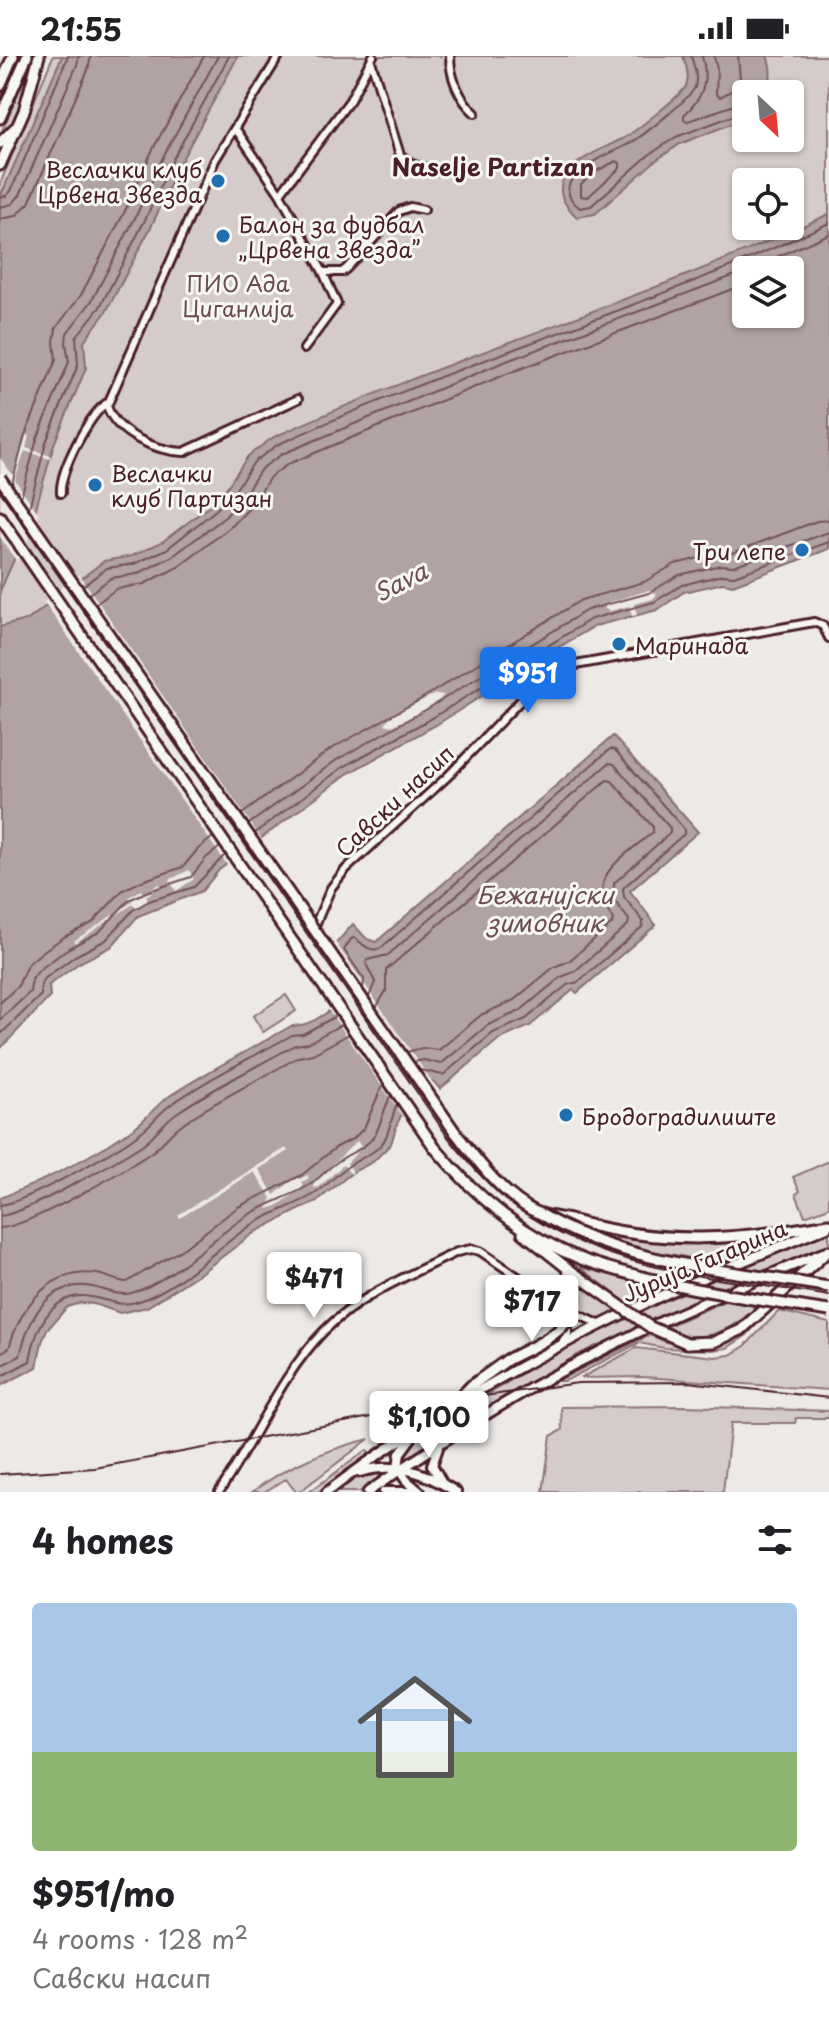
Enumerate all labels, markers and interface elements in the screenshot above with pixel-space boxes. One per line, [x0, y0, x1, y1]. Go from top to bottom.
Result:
text: 21:55 [40, 6, 122, 51]
north arrow [732, 80, 804, 152]
map controls [732, 80, 804, 328]
district label: Naselje Partizan [392, 148, 594, 184]
place label: Веслачки клуб Црвена Звезда [38, 152, 202, 210]
button: locate [732, 168, 804, 240]
marker: Веслачки клуб Црвена Звезда [209, 172, 227, 190]
place label: Балон за фудбал „Црвена Звезда” [239, 207, 424, 265]
marker: Балон за фудбал „Црвена Звезда” [214, 227, 232, 245]
button: layers [732, 256, 804, 328]
park label: ПИО Ада Циганлија [182, 266, 294, 324]
place label: Веслачки клуб Партизан [111, 456, 272, 514]
marker: Веслачки клуб Партизан [86, 476, 104, 494]
place label: Три лепе [693, 534, 786, 567]
marker: Три лепе [793, 541, 811, 559]
water label: Sava [367, 552, 434, 610]
place label: Маринада [635, 628, 748, 661]
marker: Маринада [610, 635, 628, 653]
pin: $951 [481, 647, 575, 715]
text: $951 [498, 653, 558, 692]
street label: Савски насип [327, 736, 461, 864]
water label: Бежанијски зимовник [476, 876, 616, 940]
place label: Бродоградилиште [582, 1099, 776, 1132]
marker: Бродоградилиште [557, 1106, 575, 1124]
street label: Јурија Гагарина [616, 1210, 792, 1310]
pin: $471 [267, 1252, 361, 1320]
text: $471 [285, 1258, 343, 1297]
pin: $717 [485, 1275, 579, 1343]
text: $717 [503, 1281, 561, 1320]
pin: $1,100 [364, 1391, 494, 1459]
text: $1,100 [387, 1397, 471, 1436]
text: 4 homes [32, 1514, 174, 1566]
icon: filters [753, 1518, 797, 1562]
icon: home [343, 1655, 487, 1799]
text: $951/mo [32, 1867, 175, 1919]
text: 4 rooms · 128 m² [32, 1919, 248, 1958]
text: Савски насип [32, 1958, 211, 1997]

